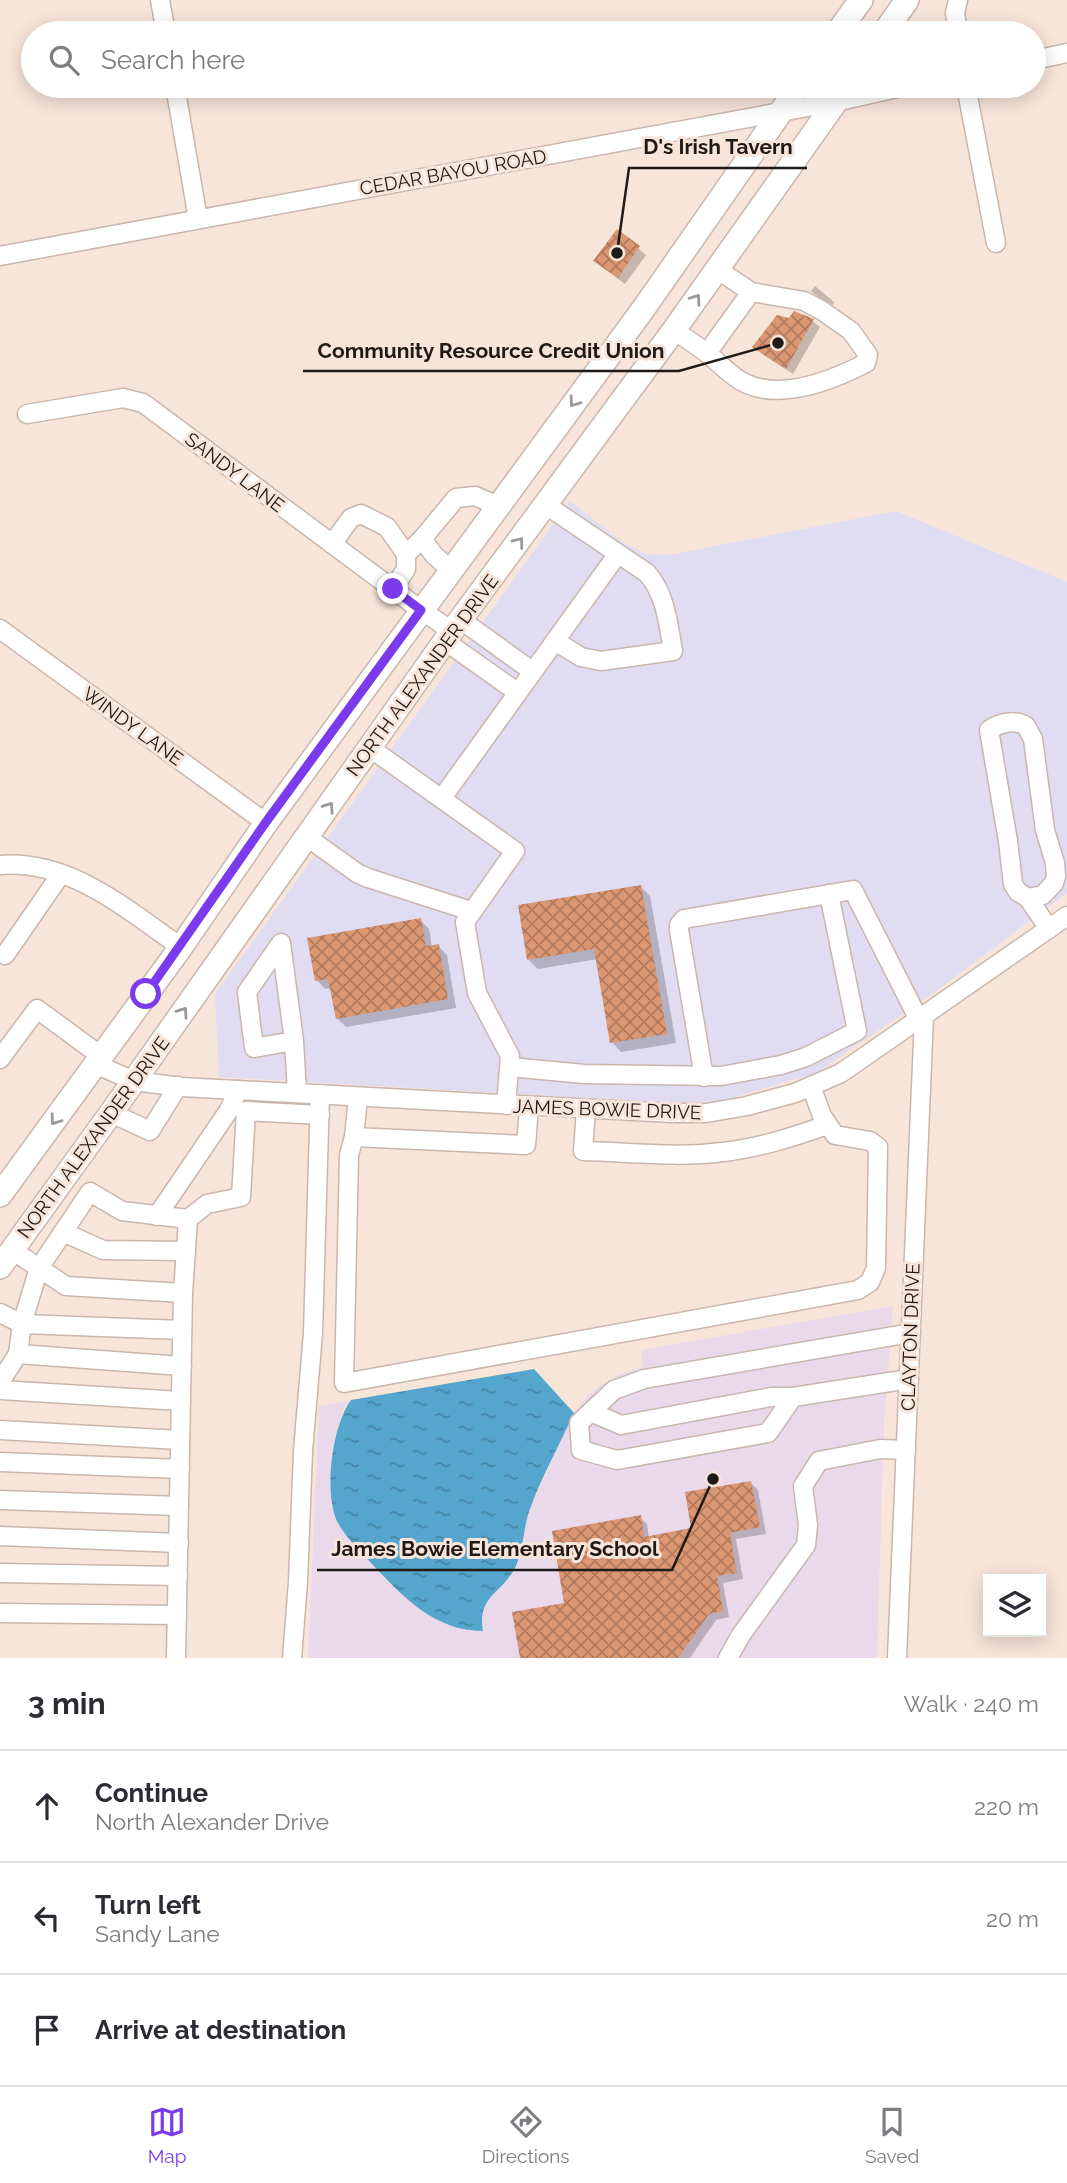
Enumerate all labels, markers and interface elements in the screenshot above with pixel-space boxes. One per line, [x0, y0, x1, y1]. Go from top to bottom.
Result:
search box [21, 21, 1046, 98]
icon: search [45, 41, 83, 79]
text: Search here [101, 45, 245, 75]
callout: D's Irish Tavern [629, 126, 807, 168]
text: D's Irish Tavern [643, 134, 793, 159]
street label: CEDAR BAYOU ROAD [358, 145, 548, 199]
one-way arrow [688, 294, 700, 307]
callout: Community Resource Credit Union [303, 329, 679, 371]
text: Community Resource Credit Union [318, 338, 664, 363]
one-way arrow [570, 394, 583, 407]
street label: SANDY LANE [181, 428, 289, 516]
one-way arrow [510, 538, 523, 550]
street label: NORTH ALEXANDER DRIVE [341, 570, 503, 780]
route end [377, 573, 408, 604]
street label: WINDY LANE [79, 682, 187, 770]
one-way arrow [321, 802, 333, 815]
route start [130, 978, 161, 1009]
one-way arrow [175, 1007, 187, 1020]
street label: NORTH ALEXANDER DRIVE [12, 1032, 174, 1242]
street label: JAMES BOWIE DRIVE [512, 1095, 702, 1123]
one-way arrow [51, 1112, 63, 1124]
street label: CLAYTON DRIVE [896, 1263, 924, 1411]
callout: James Bowie Elementary School [317, 1528, 672, 1570]
text: James Bowie Elementary School [331, 1536, 659, 1561]
map controls [983, 1574, 1046, 1637]
button: layers [983, 1574, 1046, 1637]
text: 3 min [28, 1686, 106, 1721]
text: Walk · 240 m [903, 1690, 1039, 1717]
text: Continue [95, 1778, 208, 1808]
icon: ahead [28, 1787, 66, 1825]
text: 220 m [974, 1793, 1039, 1820]
text: North Alexander Drive [95, 1808, 329, 1835]
text: Turn left [95, 1890, 201, 1920]
icon: left [28, 1899, 66, 1937]
text: 20 m [986, 1905, 1039, 1932]
text: Sandy Lane [95, 1920, 220, 1947]
icon: arrive [28, 2011, 66, 2049]
text: Arrive at destination [95, 2015, 346, 2045]
tab: Map [148, 2103, 186, 2167]
tab: Directions [482, 2103, 570, 2167]
tab: Saved [865, 2103, 919, 2167]

